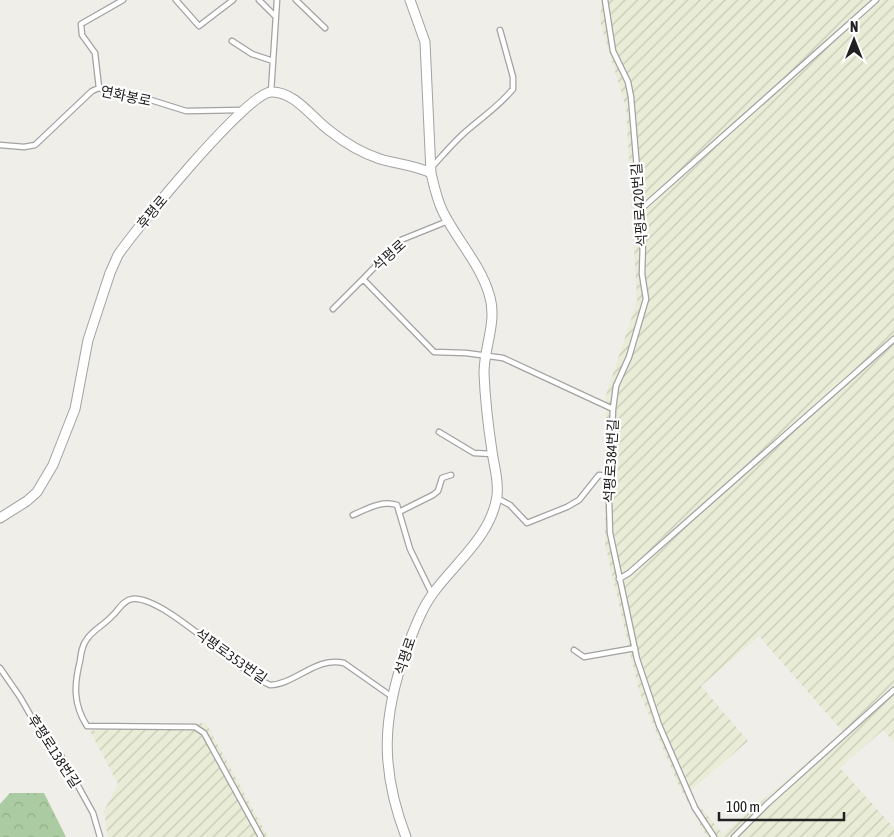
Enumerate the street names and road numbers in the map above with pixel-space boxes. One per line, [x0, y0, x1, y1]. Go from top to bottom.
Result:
street label: 연화봉로 [99, 83, 153, 109]
street label: 석평로420번길 [628, 162, 650, 248]
street label: 후평로 [133, 192, 171, 232]
street label: 석평로 [369, 236, 409, 274]
street label: 석평로384번길 [601, 419, 621, 503]
street label: 석평로353번길 [192, 625, 270, 687]
street label: 석평로 [391, 635, 419, 677]
street label: 후평로138번길 [24, 711, 84, 791]

